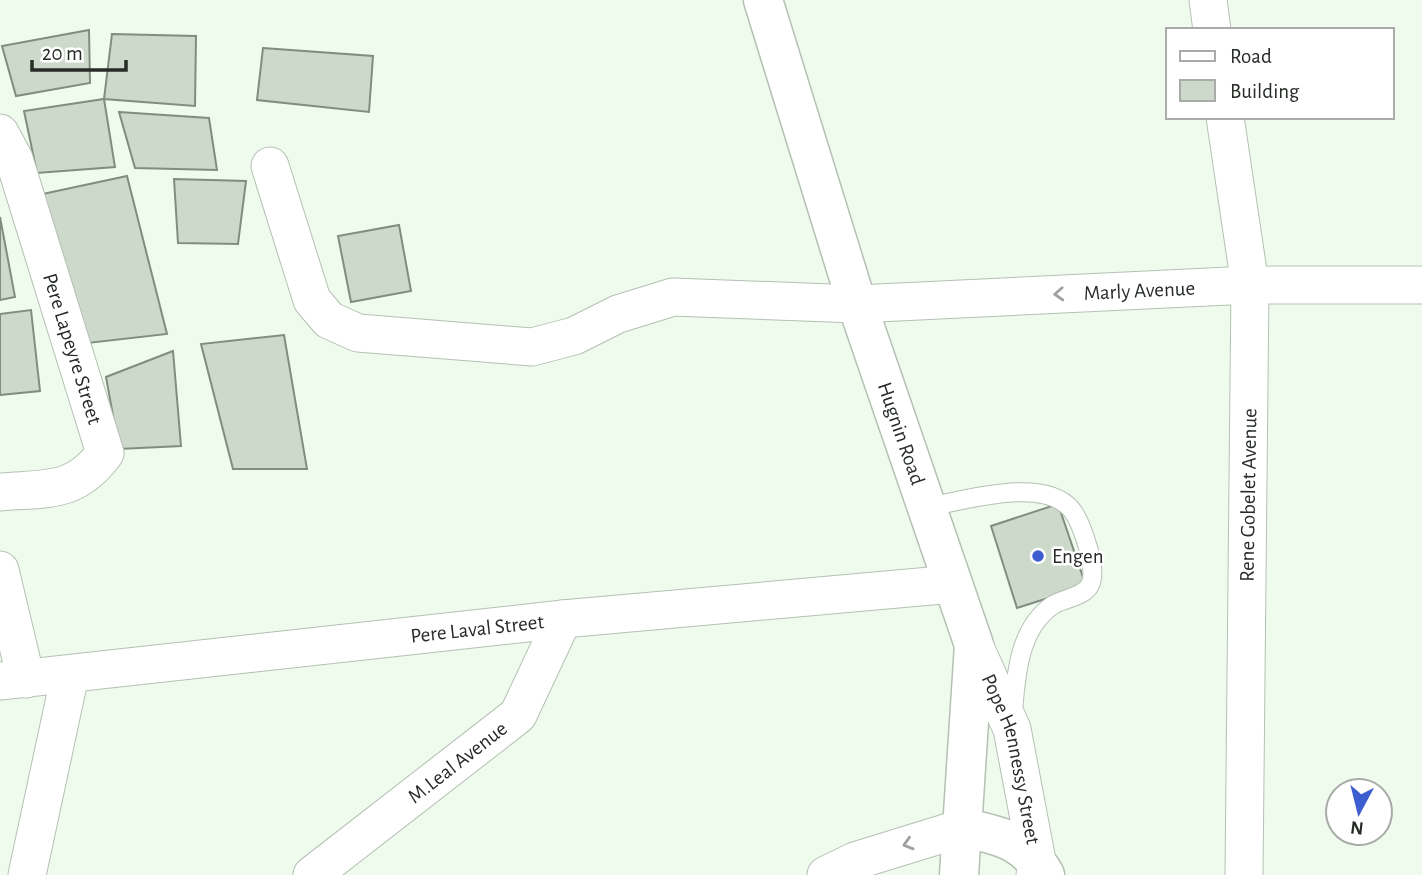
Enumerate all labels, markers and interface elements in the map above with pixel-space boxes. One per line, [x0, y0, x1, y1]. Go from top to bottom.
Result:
scale bar [32, 28, 126, 72]
legend [1166, 28, 1394, 119]
text: 20 m [42, 43, 83, 64]
text: Road [1230, 46, 1272, 67]
text: Building [1230, 81, 1300, 102]
street label: Pere Lapeyre Street [39, 271, 106, 427]
street label: Marly Avenue [1083, 278, 1196, 304]
one-way arrow [1053, 287, 1064, 302]
street label: Hugnin Road [874, 379, 928, 488]
street label: Rene Gobelet Avenue [1236, 408, 1261, 582]
place label: Engen [1052, 546, 1104, 567]
marker: Engen [1030, 548, 1046, 564]
street label: Pere Laval Street [409, 611, 545, 647]
street label: Pope Hennessy Street [977, 671, 1044, 846]
street label: M.Leal Avenue [404, 718, 511, 807]
north arrow [1324, 777, 1394, 847]
text: N [1349, 817, 1365, 838]
one-way arrow [903, 836, 915, 851]

